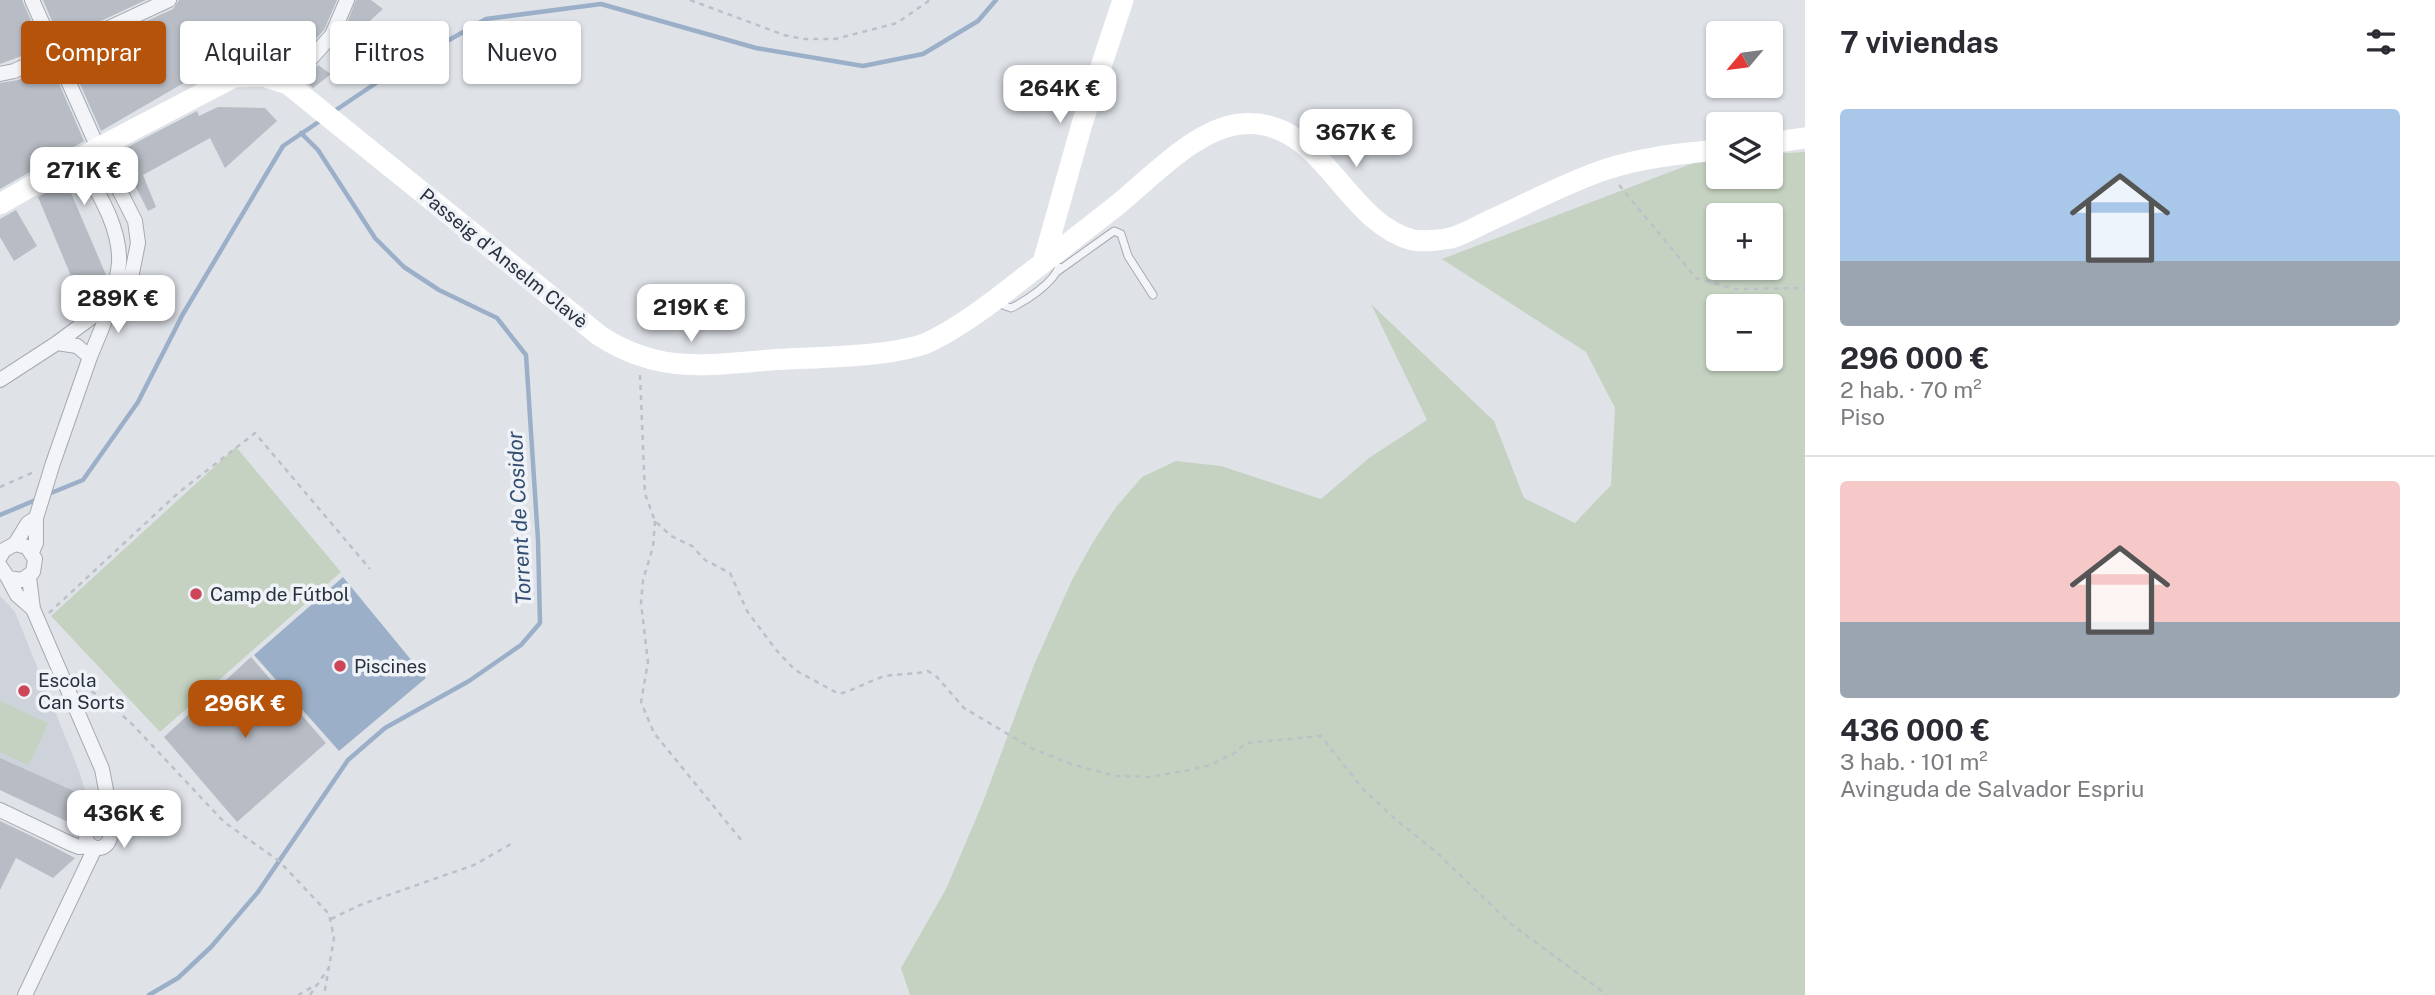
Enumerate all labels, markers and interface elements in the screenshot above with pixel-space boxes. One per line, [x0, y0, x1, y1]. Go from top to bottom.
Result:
chip: Comprar [21, 21, 166, 84]
chip: Alquilar [180, 21, 316, 84]
chip: Filtros [330, 21, 449, 84]
chip: Nuevo [463, 21, 581, 84]
north arrow [1706, 21, 1783, 98]
map controls [1706, 21, 1783, 371]
icon: filters [2362, 23, 2400, 61]
text: 7 viviendas [1840, 24, 1999, 60]
pin: 264K € [1003, 66, 1117, 125]
text: 264K € [1019, 74, 1101, 101]
pin: 367K € [1299, 110, 1413, 169]
button: layers [1706, 112, 1783, 189]
text: 367K € [1315, 118, 1397, 145]
pin: 271K € [27, 148, 141, 207]
icon: home [2057, 155, 2183, 281]
text: 271K € [46, 156, 122, 183]
street label: Passeig d'Anselm Clavè [416, 184, 592, 332]
button: + [1706, 203, 1783, 280]
pin: 289K € [61, 276, 175, 335]
text: 289K € [77, 284, 159, 311]
pin: 219K € [634, 284, 748, 344]
text: 219K € [653, 293, 729, 320]
button: − [1706, 294, 1783, 371]
text: 296 000 € [1840, 340, 1989, 376]
text: 2 hab. · 70 m² [1840, 376, 1982, 403]
text: Piso [1840, 403, 1885, 430]
water label: Torrent de Cosidor [502, 430, 536, 605]
icon: home [2057, 527, 2183, 653]
place label: Camp de Fútbol [210, 583, 349, 605]
marker: Camp de Fútbol [188, 586, 204, 602]
place label: Piscines [354, 655, 427, 677]
marker: Piscines [332, 658, 348, 674]
place label: Escola Can Sorts [38, 669, 125, 713]
pin: 296K € [188, 680, 302, 740]
marker: Escola Can Sorts [16, 683, 32, 699]
text: 296K € [204, 689, 286, 716]
text: 436 000 € [1840, 712, 1990, 748]
text: 3 hab. · 101 m² [1840, 748, 1988, 775]
text: Avinguda de Salvador Espriu [1840, 775, 2144, 802]
pin: 436K € [67, 790, 181, 850]
text: 436K € [83, 799, 165, 826]

